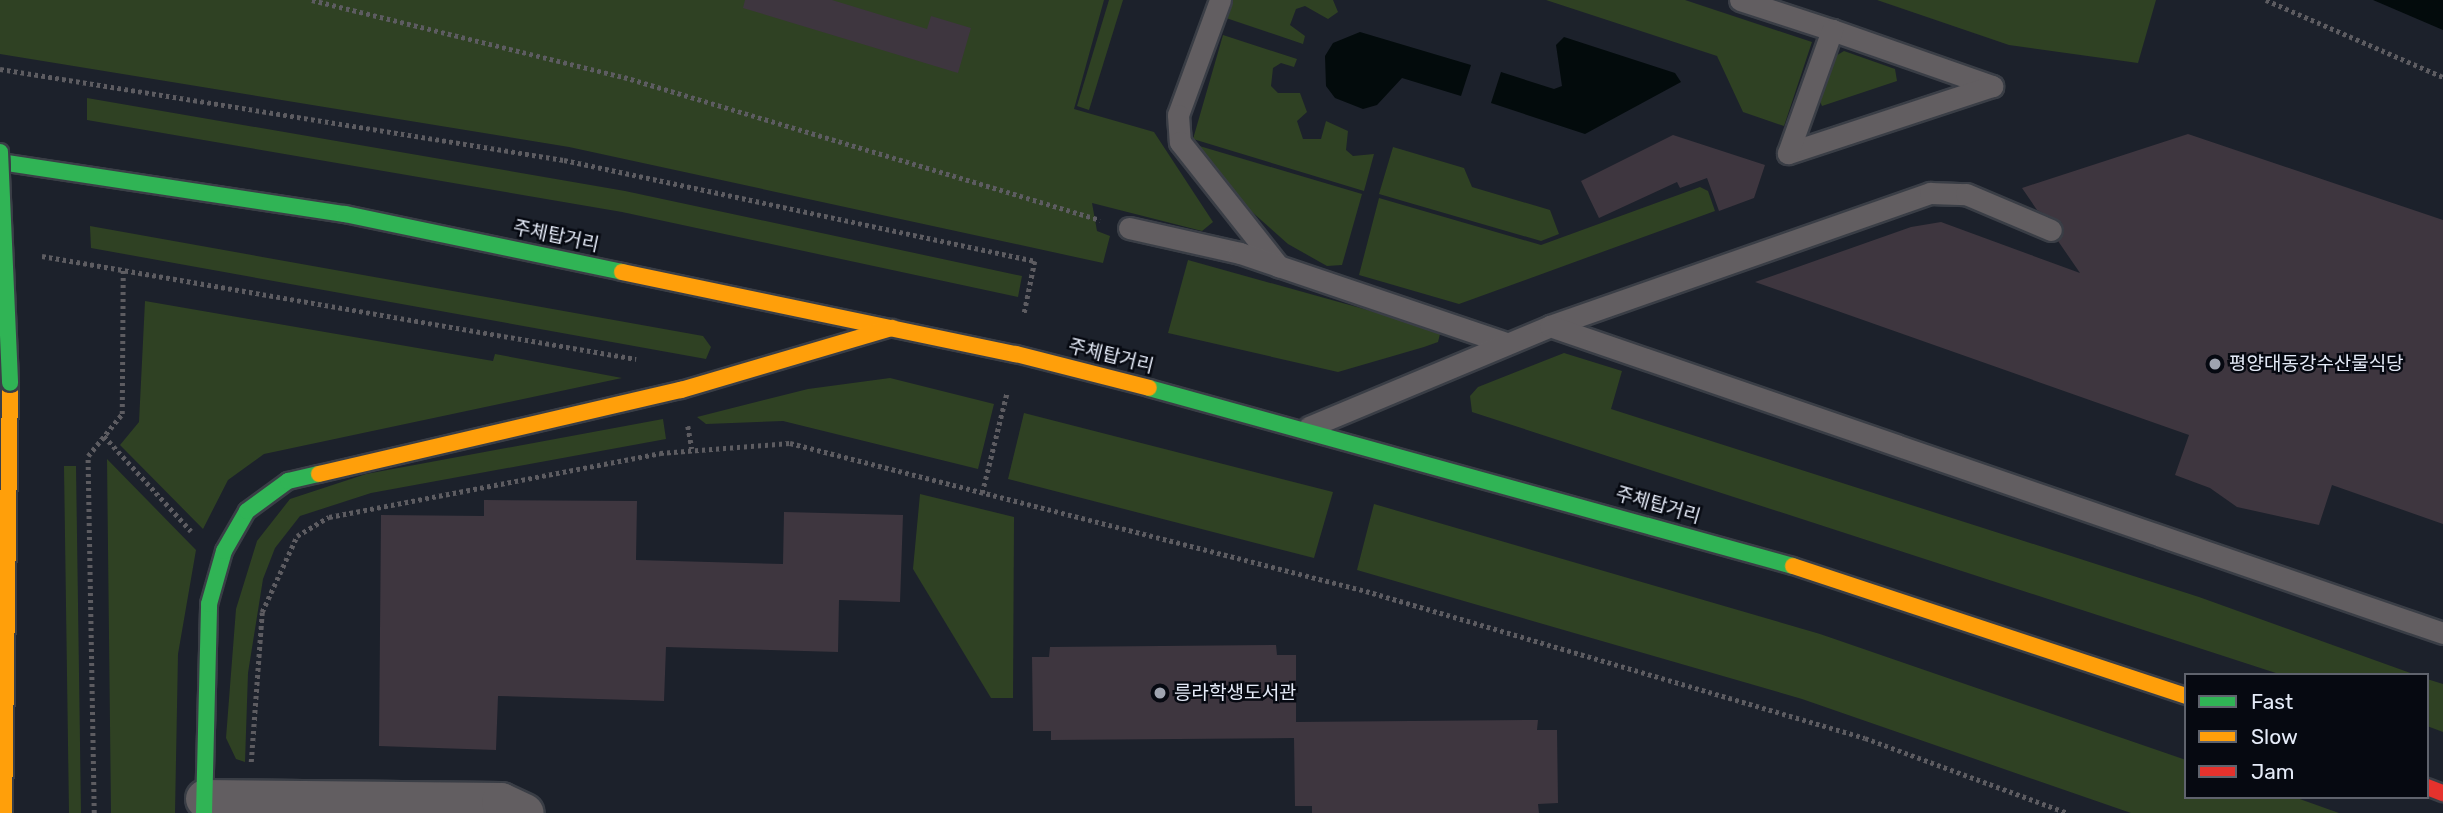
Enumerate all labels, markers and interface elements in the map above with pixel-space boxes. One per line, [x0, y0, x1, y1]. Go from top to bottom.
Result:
street label: 주체탑거리 [511, 216, 601, 256]
street label: 주체탑거리 [1066, 334, 1156, 378]
place label: 평양대동강수산물식당 [2229, 353, 2404, 375]
marker: 평양대동강수산물식당 [2207, 356, 2223, 372]
street label: 주체탑거리 [1613, 482, 1703, 528]
legend [2184, 673, 2429, 799]
place label: 릉라학생도서관 [1174, 682, 1296, 704]
marker: 릉라학생도서관 [1152, 685, 1168, 701]
text: Fast [2251, 689, 2293, 714]
text: Slow [2251, 724, 2298, 749]
text: Jam [2251, 759, 2295, 784]

